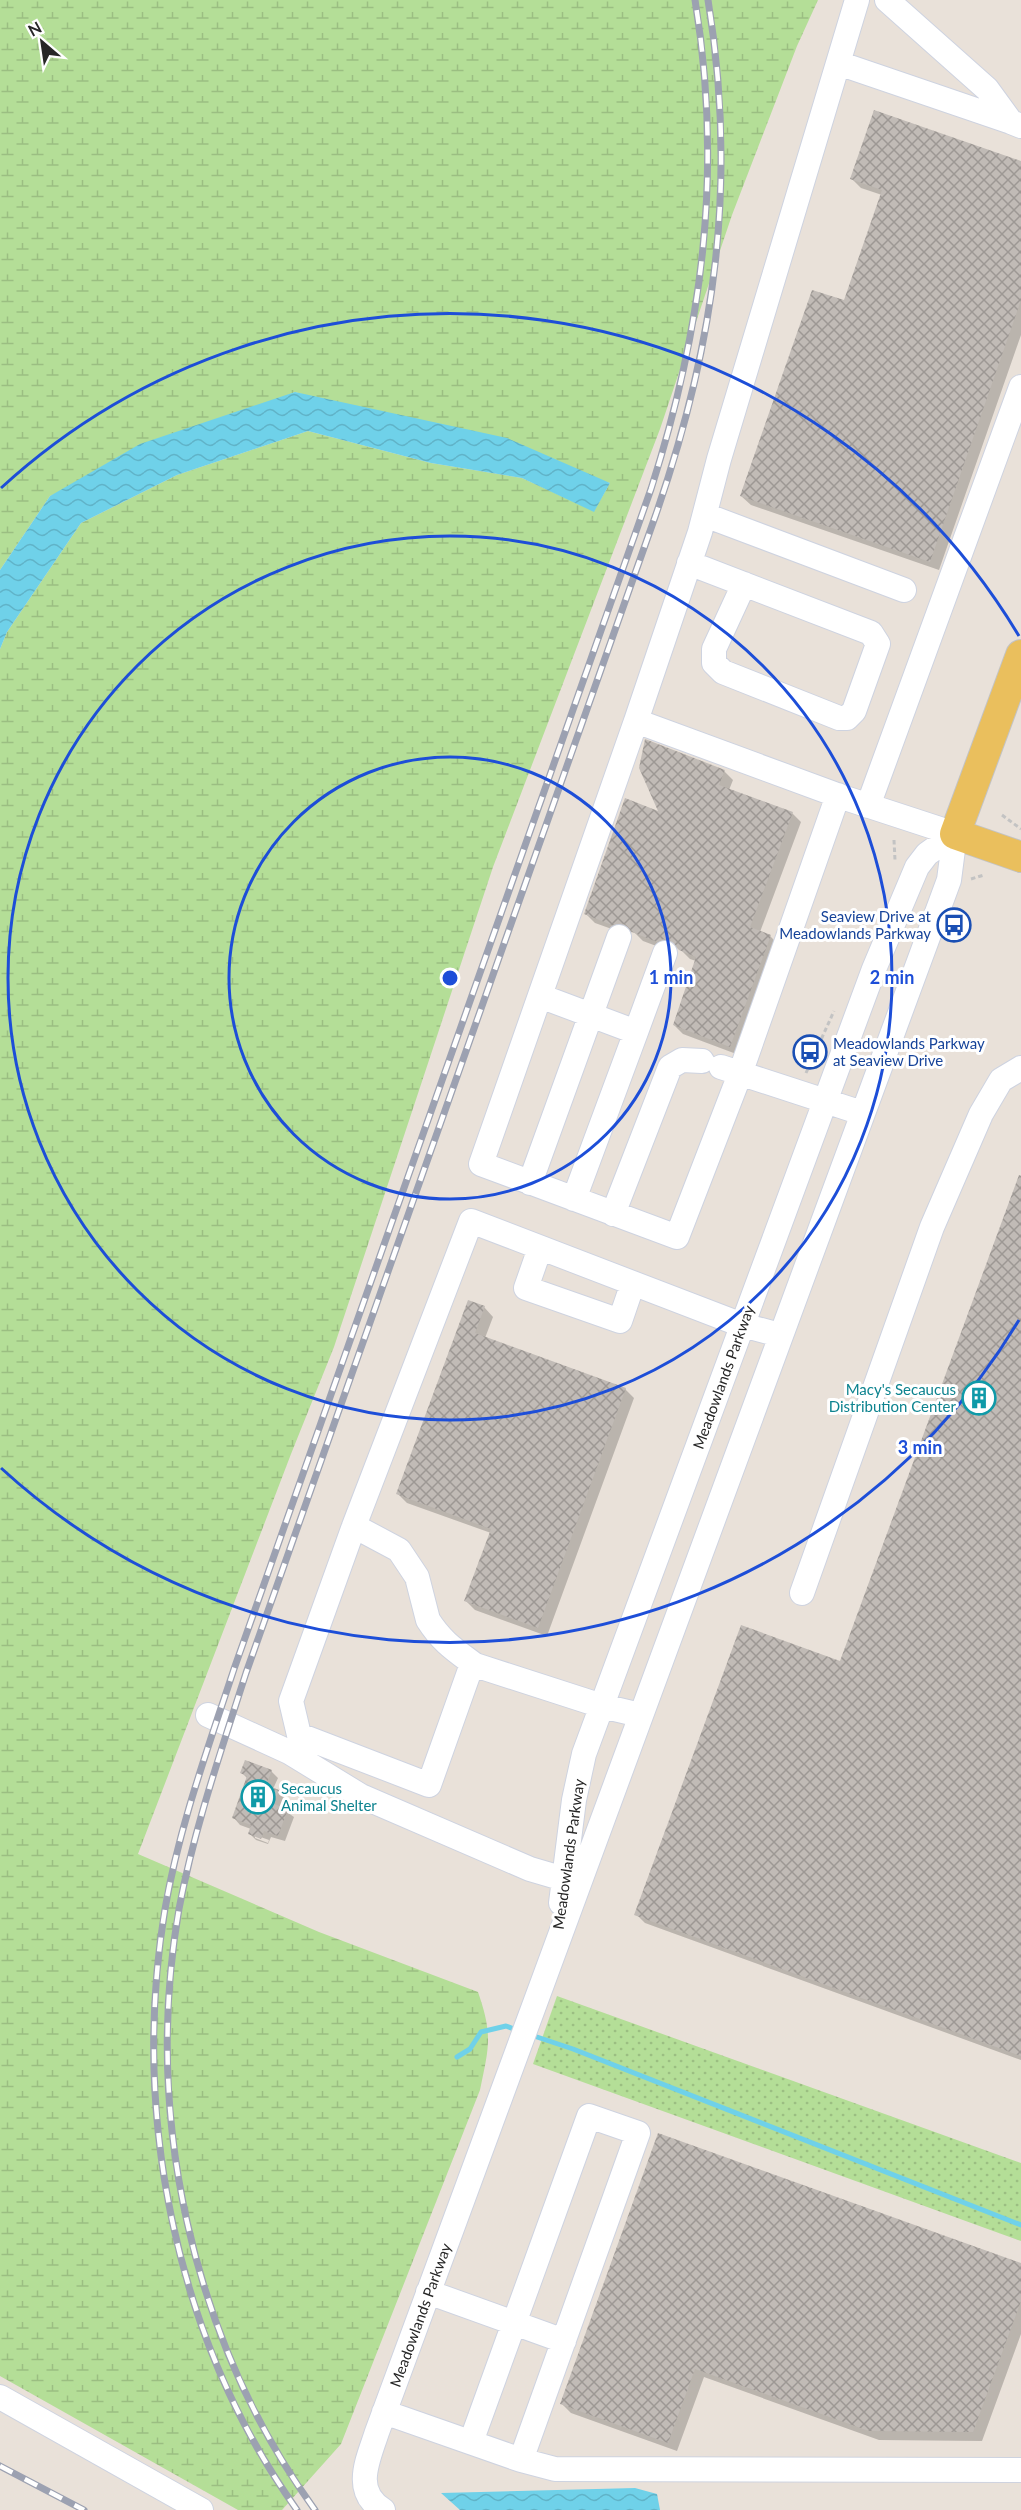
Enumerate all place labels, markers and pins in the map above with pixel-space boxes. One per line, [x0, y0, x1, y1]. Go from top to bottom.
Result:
place label: Seaview Drive at Meadowlands Parkway [779, 907, 932, 942]
bus stop icon: Seaview Drive at Meadowlands Parkway [936, 907, 972, 943]
centre of rings [440, 968, 460, 988]
bus stop icon: Meadowlands Parkway at Seaview Drive [792, 1034, 828, 1070]
place label: Meadowlands Parkway at Seaview Drive [833, 1034, 985, 1069]
place label: Macy's Secaucus Distribution Center [829, 1380, 957, 1415]
building icon: Macy's Secaucus Distribution Center [961, 1380, 997, 1416]
building icon: Secaucus Animal Shelter [240, 1779, 276, 1815]
place label: Secaucus Animal Shelter [281, 1779, 377, 1814]

